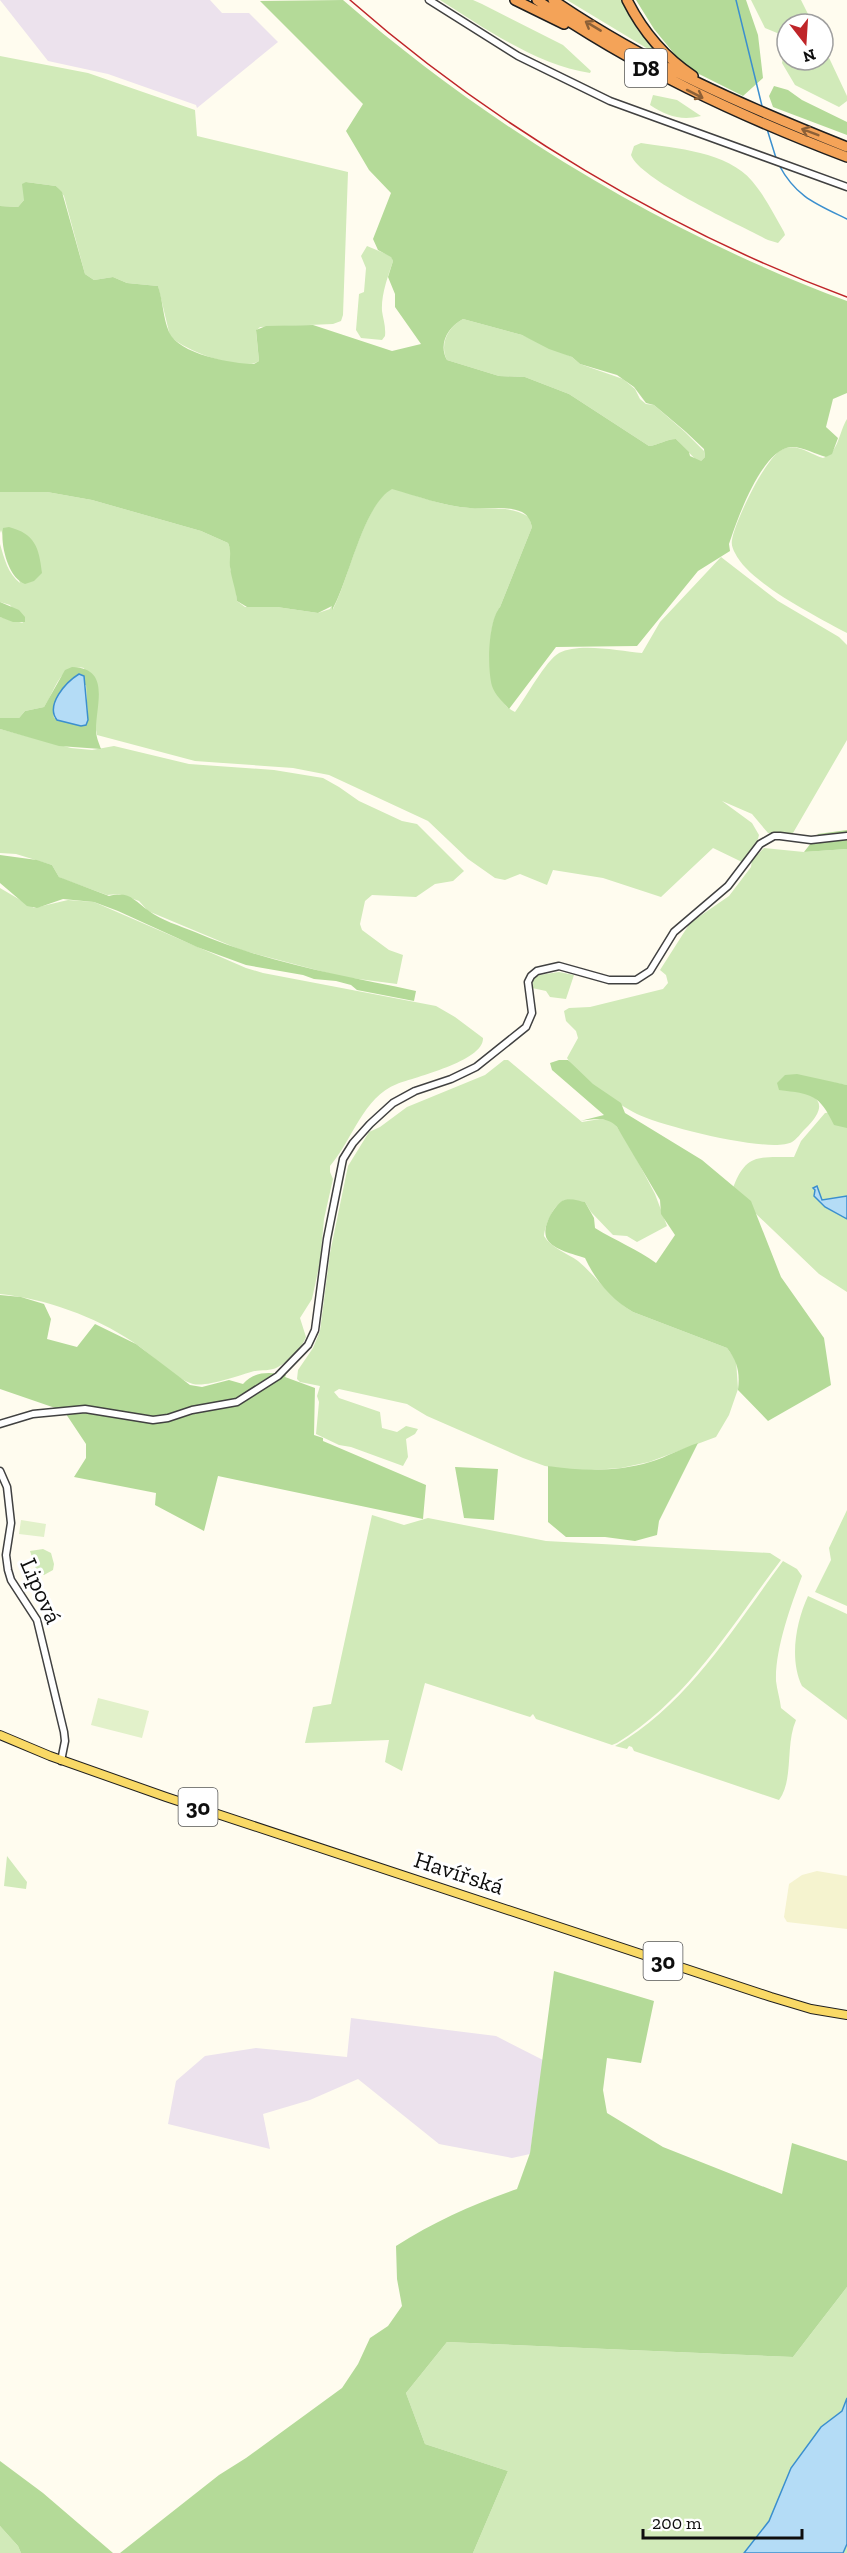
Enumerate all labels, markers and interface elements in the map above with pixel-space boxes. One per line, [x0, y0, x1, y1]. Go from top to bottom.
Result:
north arrow [775, 12, 835, 72]
one-way arrow [585, 20, 602, 32]
text: N [801, 45, 818, 67]
road number: D8 [625, 49, 667, 87]
one-way arrow [686, 89, 704, 100]
one-way arrow [801, 126, 819, 137]
street label: Lipová [14, 1553, 69, 1628]
road number: 30 [178, 1788, 218, 1826]
street label: Havířská [411, 1844, 508, 1901]
road number: 30 [644, 1942, 682, 1980]
scale bar [643, 2502, 802, 2540]
text: 200 m [652, 2512, 702, 2534]

